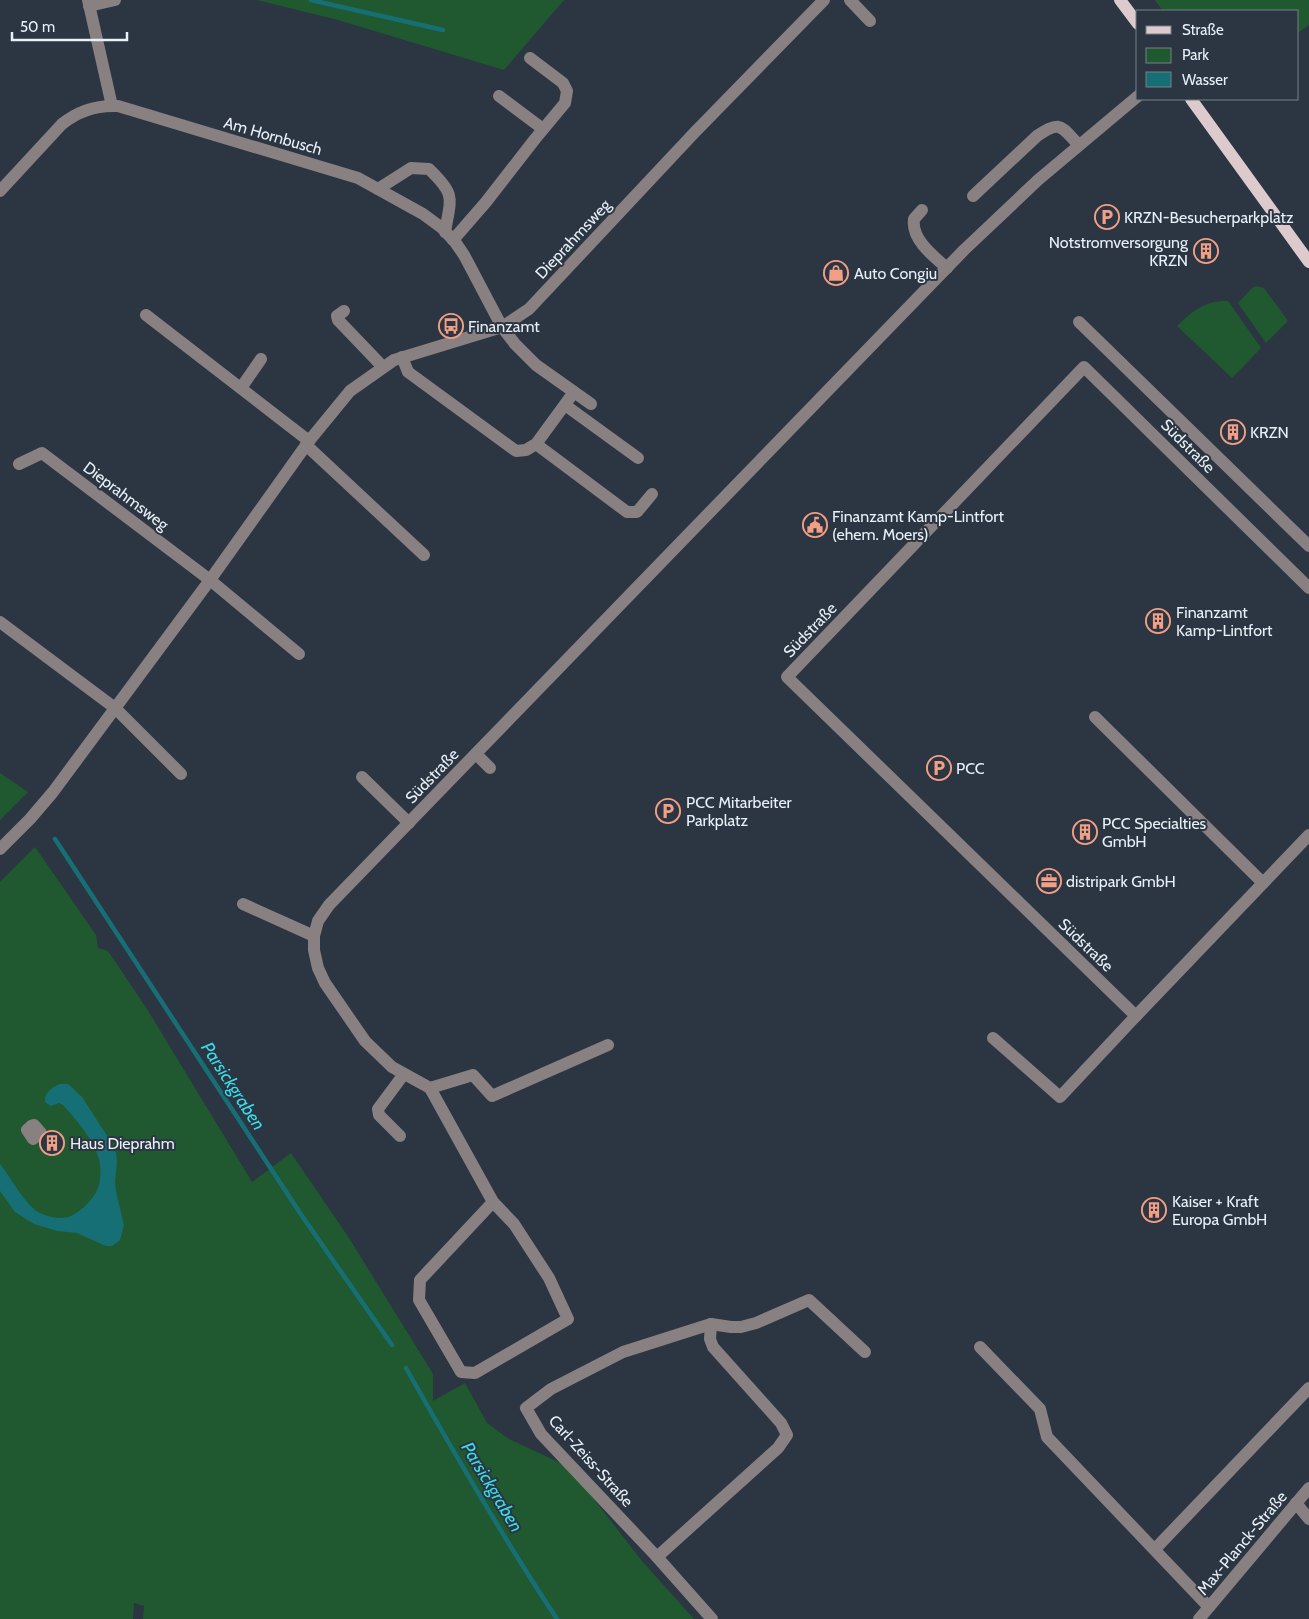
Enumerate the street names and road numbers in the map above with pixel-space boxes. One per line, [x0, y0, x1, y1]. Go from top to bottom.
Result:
street label: Am Hornbusch [222, 113, 324, 159]
street label: Dieprahmsweg [531, 195, 615, 283]
street label: Südstraße [1157, 415, 1219, 477]
street label: Dieprahmsweg [80, 458, 173, 535]
street label: Südstraße [779, 599, 841, 661]
street label: Südstraße [401, 745, 463, 807]
street label: Südstraße [1055, 914, 1117, 976]
street label: Carl-Zeiss-Straße [545, 1411, 637, 1511]
street label: Max-Planck-Straße [1193, 1487, 1291, 1599]

